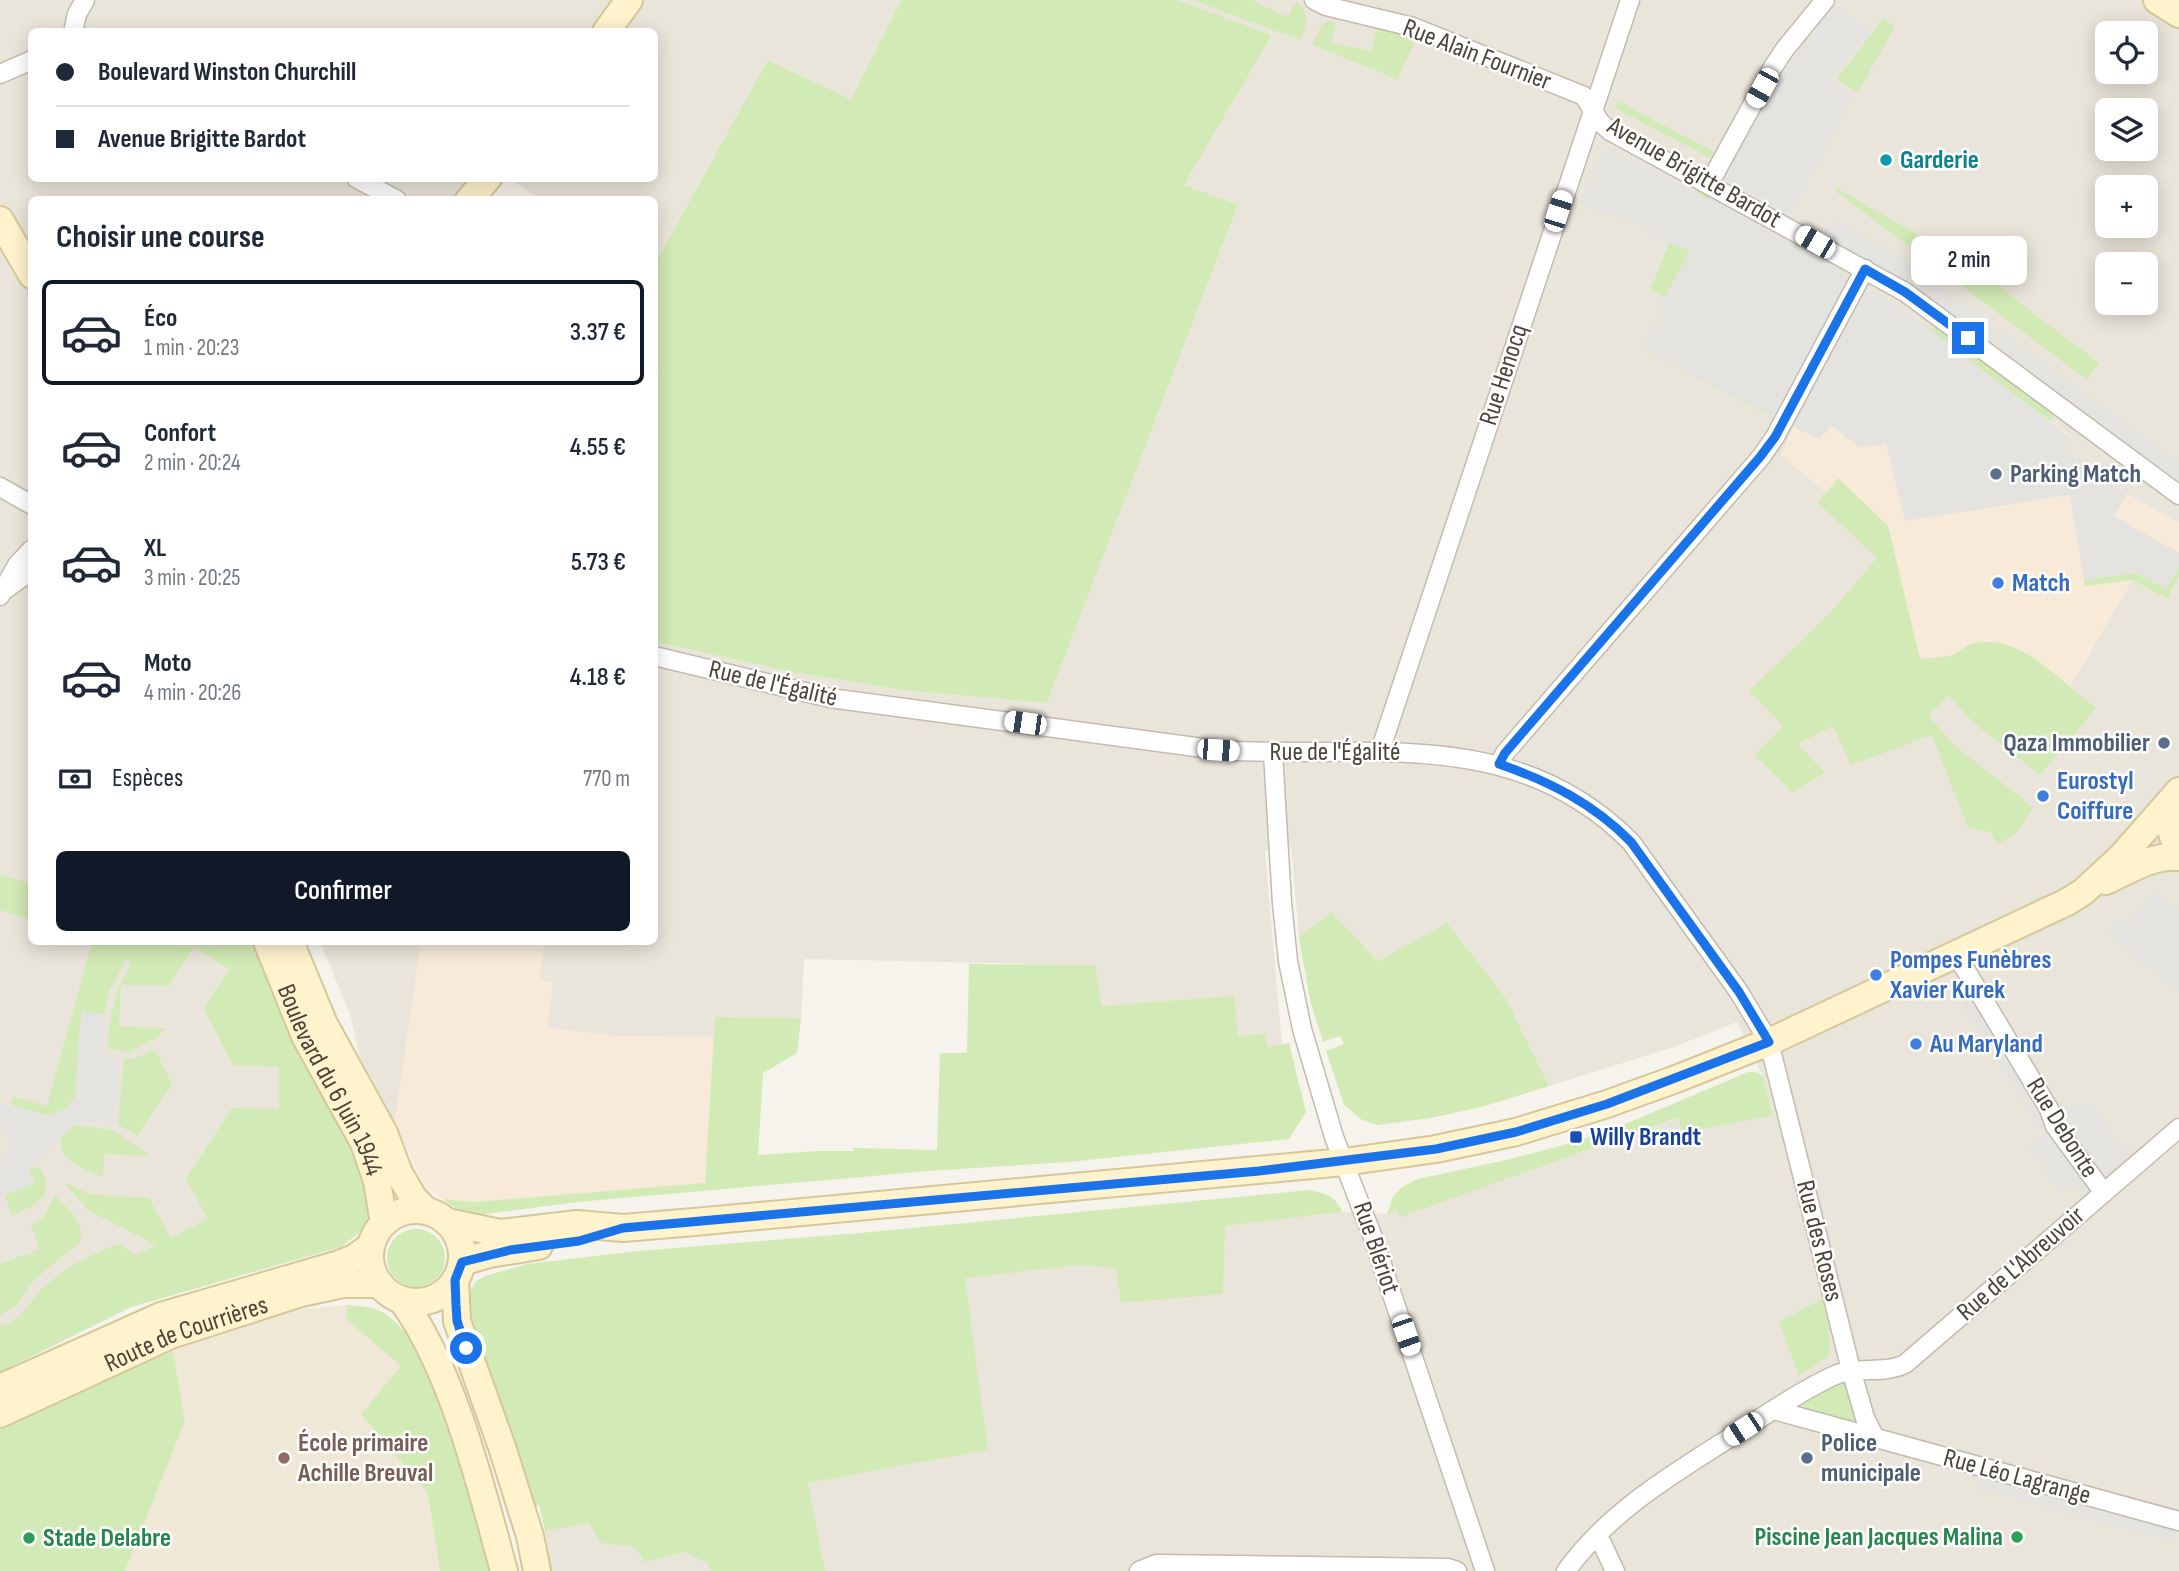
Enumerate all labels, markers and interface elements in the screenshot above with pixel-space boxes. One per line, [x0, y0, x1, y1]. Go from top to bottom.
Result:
street label: Rue Alain Fournier [1398, 13, 1556, 98]
map controls [2095, 21, 2158, 315]
button: locate [2095, 21, 2158, 84]
text: Boulevard Winston Churchill [98, 57, 356, 88]
car [1743, 65, 1782, 111]
button: layers [2095, 98, 2158, 161]
street label: Avenue Brigitte Bardot [1601, 110, 1786, 235]
text: Avenue Brigitte Bardot [98, 124, 306, 155]
place label: Garderie [1900, 145, 1979, 176]
marker: Garderie [1878, 152, 1894, 168]
button: + [2095, 175, 2158, 238]
car [1542, 188, 1575, 234]
text: Choisir une course [56, 218, 265, 257]
car [1792, 222, 1839, 262]
callout: 2 min [1910, 236, 2026, 286]
text: 2 min [1947, 246, 1991, 274]
button: − [2095, 252, 2158, 315]
icon: car [60, 301, 123, 364]
text: Éco [144, 303, 177, 334]
text: 3.37 € [570, 317, 626, 348]
street label: Rue Henocq [1473, 321, 1535, 429]
route end [1952, 322, 1984, 354]
text: 1 min · 20:23 [144, 334, 239, 362]
icon: car [60, 416, 123, 479]
text: Confort [144, 418, 216, 449]
text: 4.55 € [570, 432, 626, 463]
text: 2 min · 20:24 [144, 449, 241, 477]
place label: Parking Match [2010, 459, 2141, 490]
marker: Parking Match [1988, 466, 2004, 482]
icon: car [60, 531, 123, 594]
text: XL [144, 533, 166, 564]
text: 5.73 € [571, 547, 626, 578]
text: 3 min · 20:25 [144, 564, 241, 592]
place label: Match [2012, 568, 2070, 599]
marker: Match [1990, 575, 2006, 591]
icon: car [60, 646, 123, 709]
text: Moto [144, 648, 192, 679]
street label: Rue de l'Égalité [706, 654, 840, 714]
text: 4.18 € [570, 662, 626, 693]
text: 4 min · 20:26 [144, 679, 241, 707]
car [1003, 710, 1048, 736]
place label: Qaza Immobilier [2003, 728, 2150, 759]
marker: Qaza Immobilier [2156, 735, 2172, 751]
street label: Rue de l'Égalité [1270, 737, 1400, 768]
car [1197, 738, 1240, 762]
icon: cash [56, 760, 94, 798]
text: Espèces [112, 763, 183, 794]
text: 770 m [583, 765, 630, 793]
place label: Eurostyl Coiffure [2057, 766, 2134, 827]
marker: Eurostyl Coiffure [2035, 788, 2051, 804]
button: Confirmer [56, 851, 630, 931]
place label: Pompes Funèbres Xavier Kurek [1889, 945, 2051, 1006]
marker: Pompes Funèbres Xavier Kurek [1868, 967, 1884, 983]
street label: Boulevard du 6 Juin 1944 [270, 980, 390, 1180]
place label: Au Maryland [1929, 1029, 2043, 1060]
marker: Au Maryland [1908, 1036, 1924, 1052]
street label: Rue Debonte [2019, 1072, 2105, 1184]
place label: Willy Brandt [1590, 1122, 1702, 1153]
marker: Willy Brandt [1568, 1129, 1584, 1145]
street label: Rue des Roses [1789, 1177, 1849, 1305]
street label: Rue Blériot [1346, 1198, 1406, 1298]
street label: Rue de L'Abreuvoir [1951, 1200, 2091, 1328]
street label: Route de Courrières [100, 1289, 272, 1379]
car [1390, 1312, 1423, 1358]
route start [450, 1332, 482, 1364]
car [1720, 1409, 1767, 1449]
place label: École primaire Achille Breuval [297, 1428, 433, 1489]
place label: Police municipale [1821, 1428, 1921, 1489]
street label: Rue Léo Lagrange [1940, 1442, 2094, 1512]
marker: École primaire Achille Breuval [276, 1450, 292, 1466]
marker: Police municipale [1799, 1450, 1815, 1466]
place label: Piscine Jean Jacques Malina [1754, 1522, 2003, 1553]
place label: Stade Delabre [43, 1523, 171, 1554]
marker: Piscine Jean Jacques Malina [2009, 1529, 2025, 1545]
marker: Stade Delabre [21, 1530, 37, 1546]

